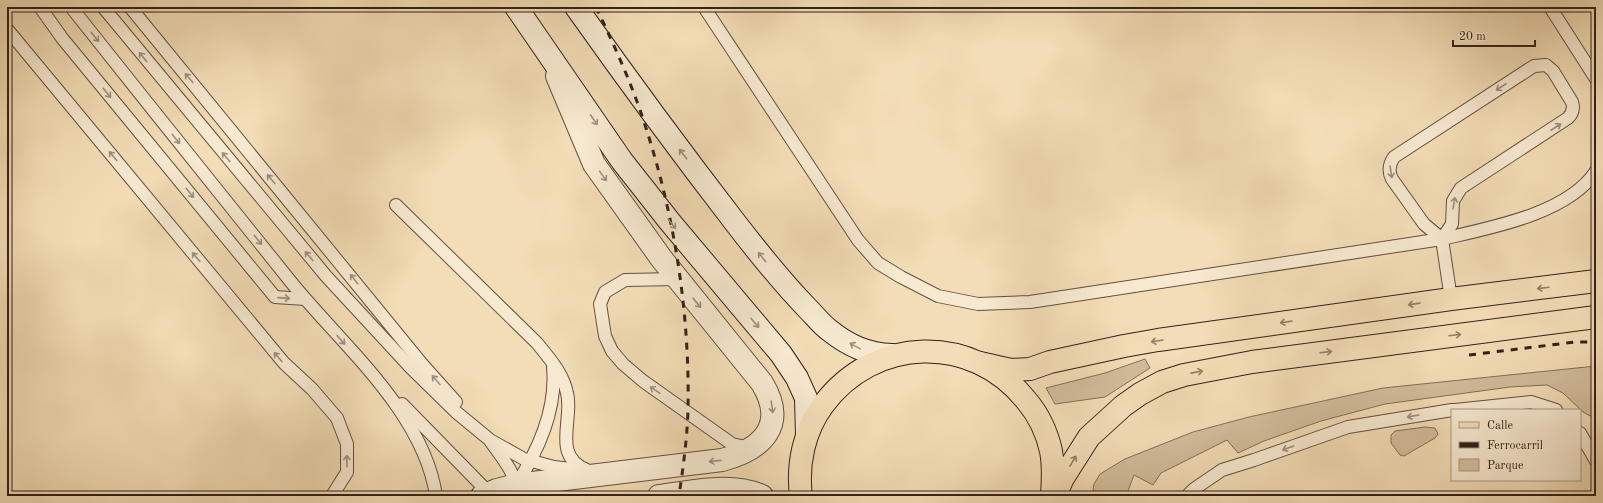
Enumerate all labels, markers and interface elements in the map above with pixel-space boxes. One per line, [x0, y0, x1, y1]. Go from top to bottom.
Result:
scale bar [1453, 22, 1535, 48]
text: 20 m [1459, 31, 1486, 43]
one-way arrow [90, 32, 99, 43]
one-way arrow [138, 51, 147, 62]
one-way arrow [184, 73, 193, 84]
one-way arrow [1495, 84, 1507, 92]
one-way arrow [103, 87, 112, 98]
one-way arrow [590, 114, 598, 125]
one-way arrow [1550, 122, 1561, 131]
one-way arrow [172, 133, 180, 144]
one-way arrow [679, 148, 687, 159]
one-way arrow [108, 151, 117, 162]
one-way arrow [221, 151, 230, 162]
one-way arrow [1387, 165, 1395, 178]
one-way arrow [599, 170, 607, 181]
one-way arrow [267, 173, 276, 184]
one-way arrow [185, 188, 194, 199]
one-way arrow [1450, 197, 1458, 210]
one-way arrow [667, 219, 676, 229]
one-way arrow [253, 235, 262, 246]
one-way arrow [191, 251, 200, 262]
one-way arrow [305, 251, 314, 262]
one-way arrow [757, 251, 766, 262]
one-way arrow [349, 274, 358, 285]
one-way arrow [1537, 284, 1550, 291]
one-way arrow [277, 294, 290, 301]
one-way arrow [692, 297, 701, 308]
one-way arrow [1408, 300, 1421, 308]
one-way arrow [751, 318, 760, 329]
one-way arrow [1280, 318, 1293, 326]
one-way arrow [1448, 332, 1461, 339]
one-way arrow [336, 335, 346, 345]
one-way arrow [1151, 337, 1164, 345]
one-way arrow [849, 342, 861, 350]
one-way arrow [1319, 348, 1332, 356]
one-way arrow [274, 351, 283, 362]
one-way arrow [1190, 368, 1203, 376]
one-way arrow [432, 374, 441, 385]
one-way arrow [650, 386, 661, 394]
one-way arrow [768, 400, 776, 413]
legend [1451, 409, 1581, 481]
one-way arrow [1407, 412, 1420, 420]
text: Calle [1487, 420, 1513, 432]
text: Ferrocarril [1487, 440, 1543, 452]
one-way arrow [1282, 445, 1294, 453]
one-way arrow [343, 455, 351, 468]
one-way arrow [1069, 456, 1077, 467]
one-way arrow [709, 457, 722, 465]
text: Parque [1487, 460, 1524, 472]

